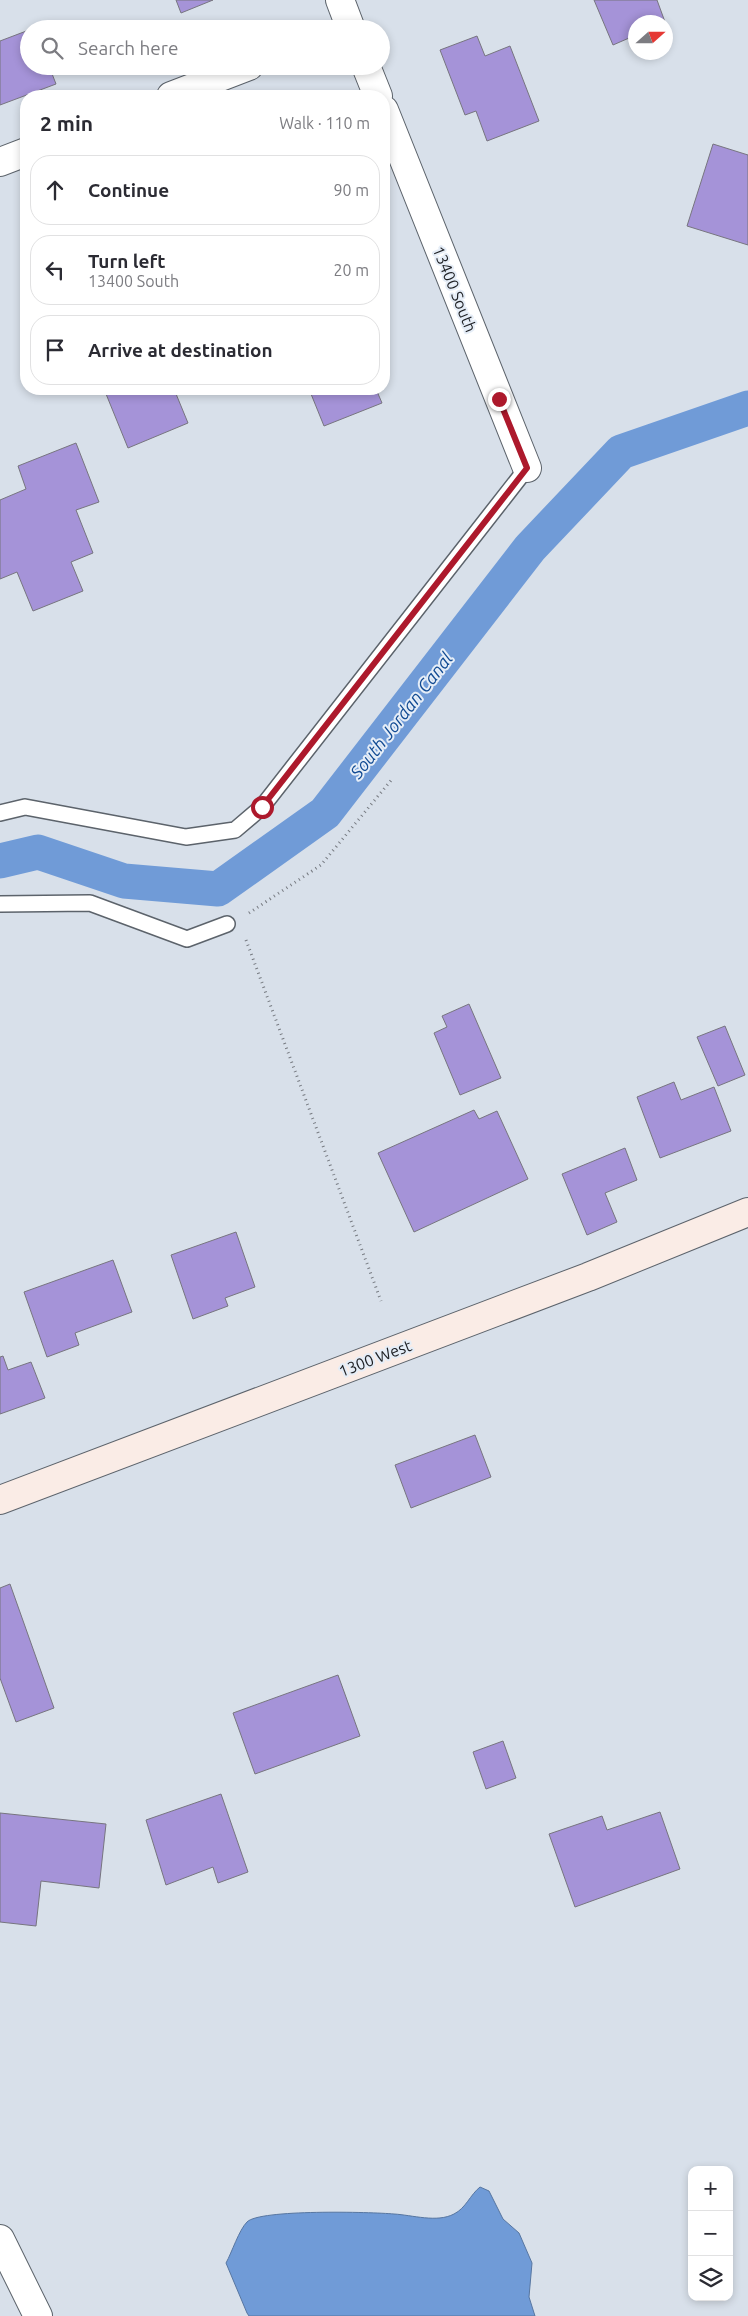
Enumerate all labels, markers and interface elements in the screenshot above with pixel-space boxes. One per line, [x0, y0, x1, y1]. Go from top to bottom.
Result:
north arrow [628, 15, 673, 60]
search box [20, 20, 390, 75]
icon: search [38, 34, 66, 62]
text: Search here [78, 37, 178, 59]
text: 2 min [40, 111, 93, 135]
text: Walk · 110 m [279, 114, 370, 132]
icon: ahead [41, 176, 69, 204]
text: Continue [88, 179, 169, 201]
text: 90 m [333, 181, 369, 199]
street label: 13400 South [430, 243, 480, 335]
text: Turn left [88, 250, 166, 272]
icon: left [41, 256, 69, 284]
text: 20 m [333, 261, 369, 279]
text: 13400 South [88, 272, 179, 290]
icon: arrive [41, 336, 69, 364]
text: Arrive at destination [88, 339, 273, 361]
route end [488, 388, 511, 411]
water label: South Jordan Canal [345, 648, 456, 783]
route start [251, 796, 274, 819]
street label: 1300 West [336, 1336, 415, 1380]
map controls [688, 2166, 733, 2301]
button: + [688, 2166, 733, 2211]
button: − [688, 2211, 733, 2256]
button: layers [688, 2256, 733, 2301]

